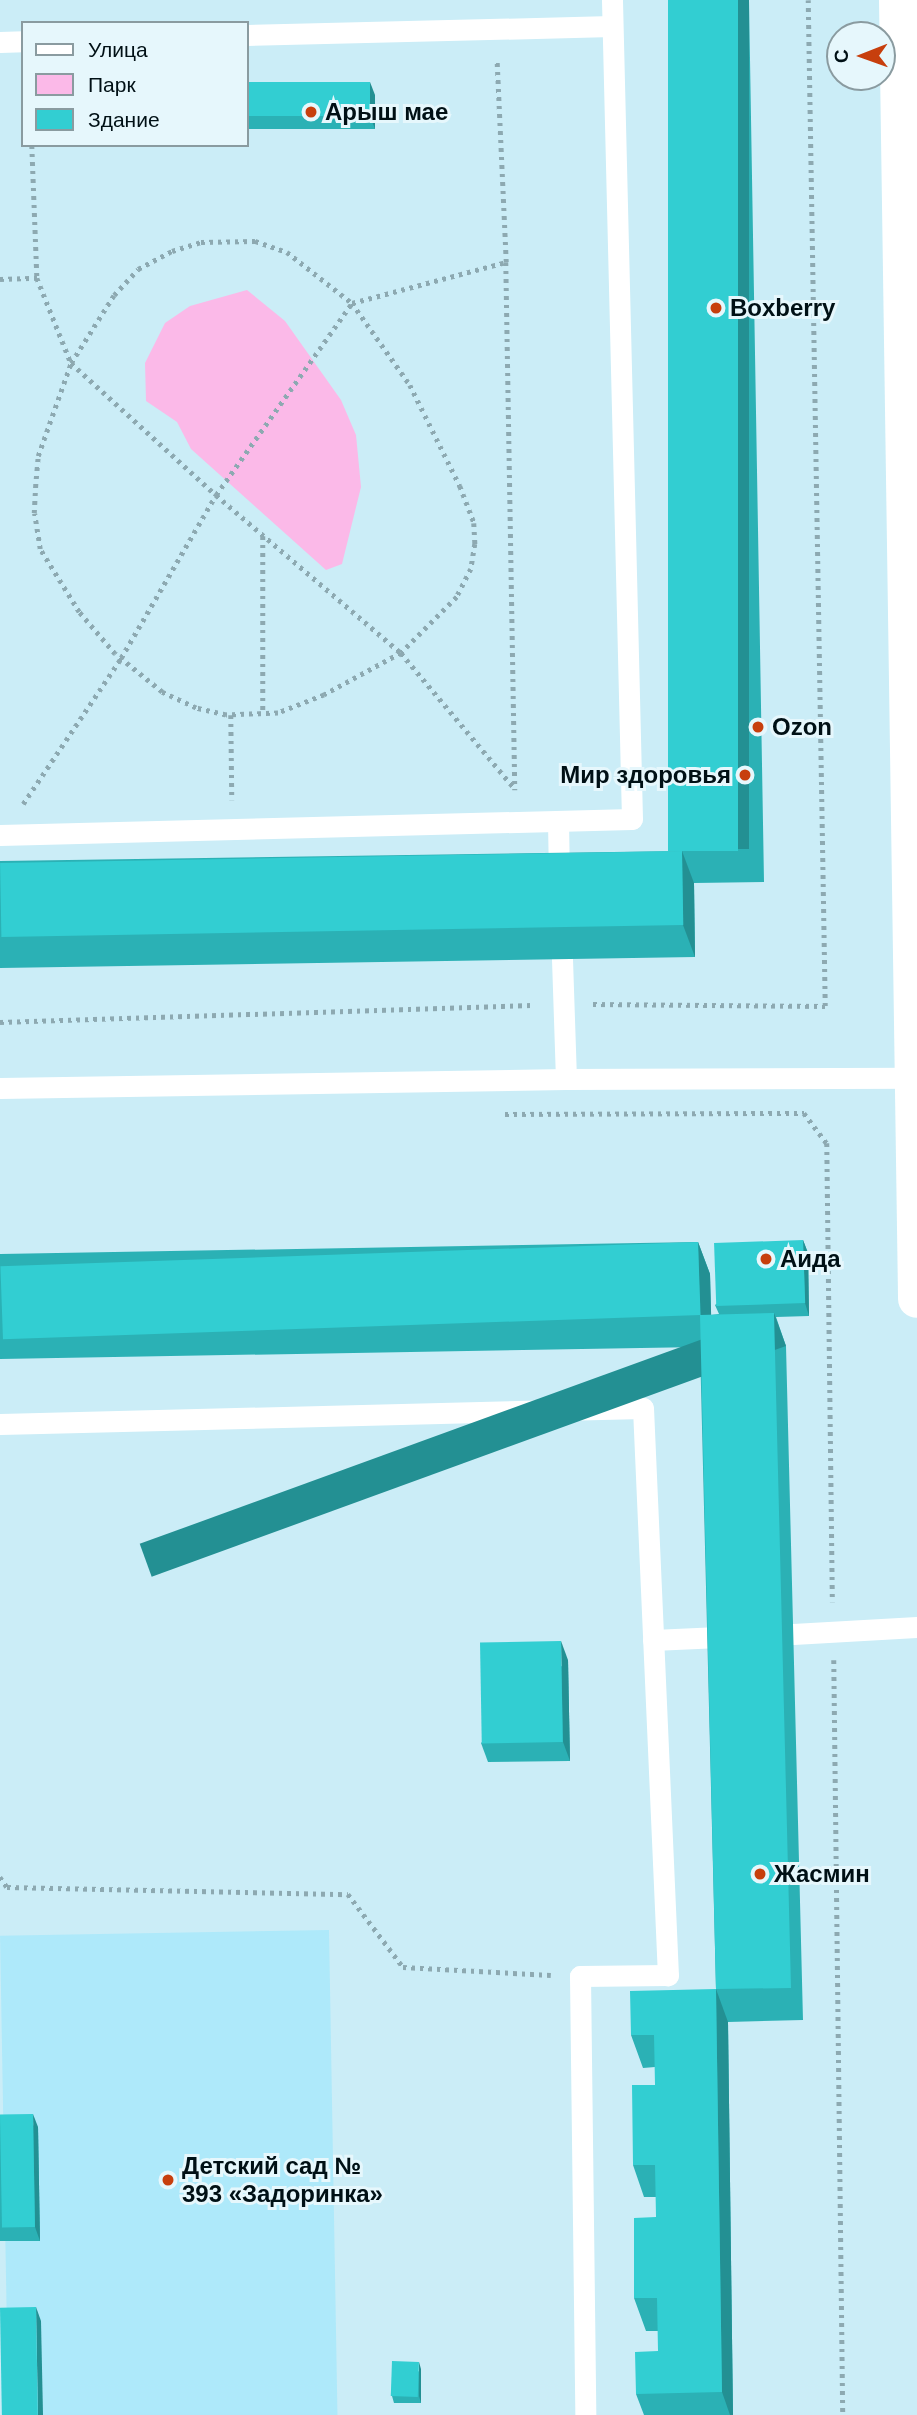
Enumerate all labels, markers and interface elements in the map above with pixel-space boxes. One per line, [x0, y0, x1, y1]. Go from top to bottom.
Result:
legend [21, 21, 248, 147]
north arrow [826, 21, 896, 91]
text: Улица [88, 38, 148, 61]
text: С [831, 49, 852, 63]
text: Парк [88, 73, 136, 96]
place label: Арыш мае [325, 98, 448, 126]
marker: Арыш мае [303, 104, 319, 120]
text: Здание [88, 108, 160, 131]
place label: Boxberry [730, 294, 835, 322]
marker: Boxberry [708, 300, 724, 316]
place label: Ozon [772, 713, 832, 741]
marker: Ozon [750, 719, 766, 735]
place label: Мир здоровья [560, 761, 731, 789]
marker: Мир здоровья [737, 767, 753, 783]
place label: Аида [780, 1245, 841, 1273]
marker: Аида [758, 1251, 774, 1267]
place label: Жасмин [774, 1860, 870, 1888]
marker: Жасмин [752, 1866, 768, 1882]
place label: Детский сад № 393 «Задоринка» [182, 2152, 383, 2208]
marker: Детский сад № 393 «Задоринка» [160, 2172, 176, 2188]

